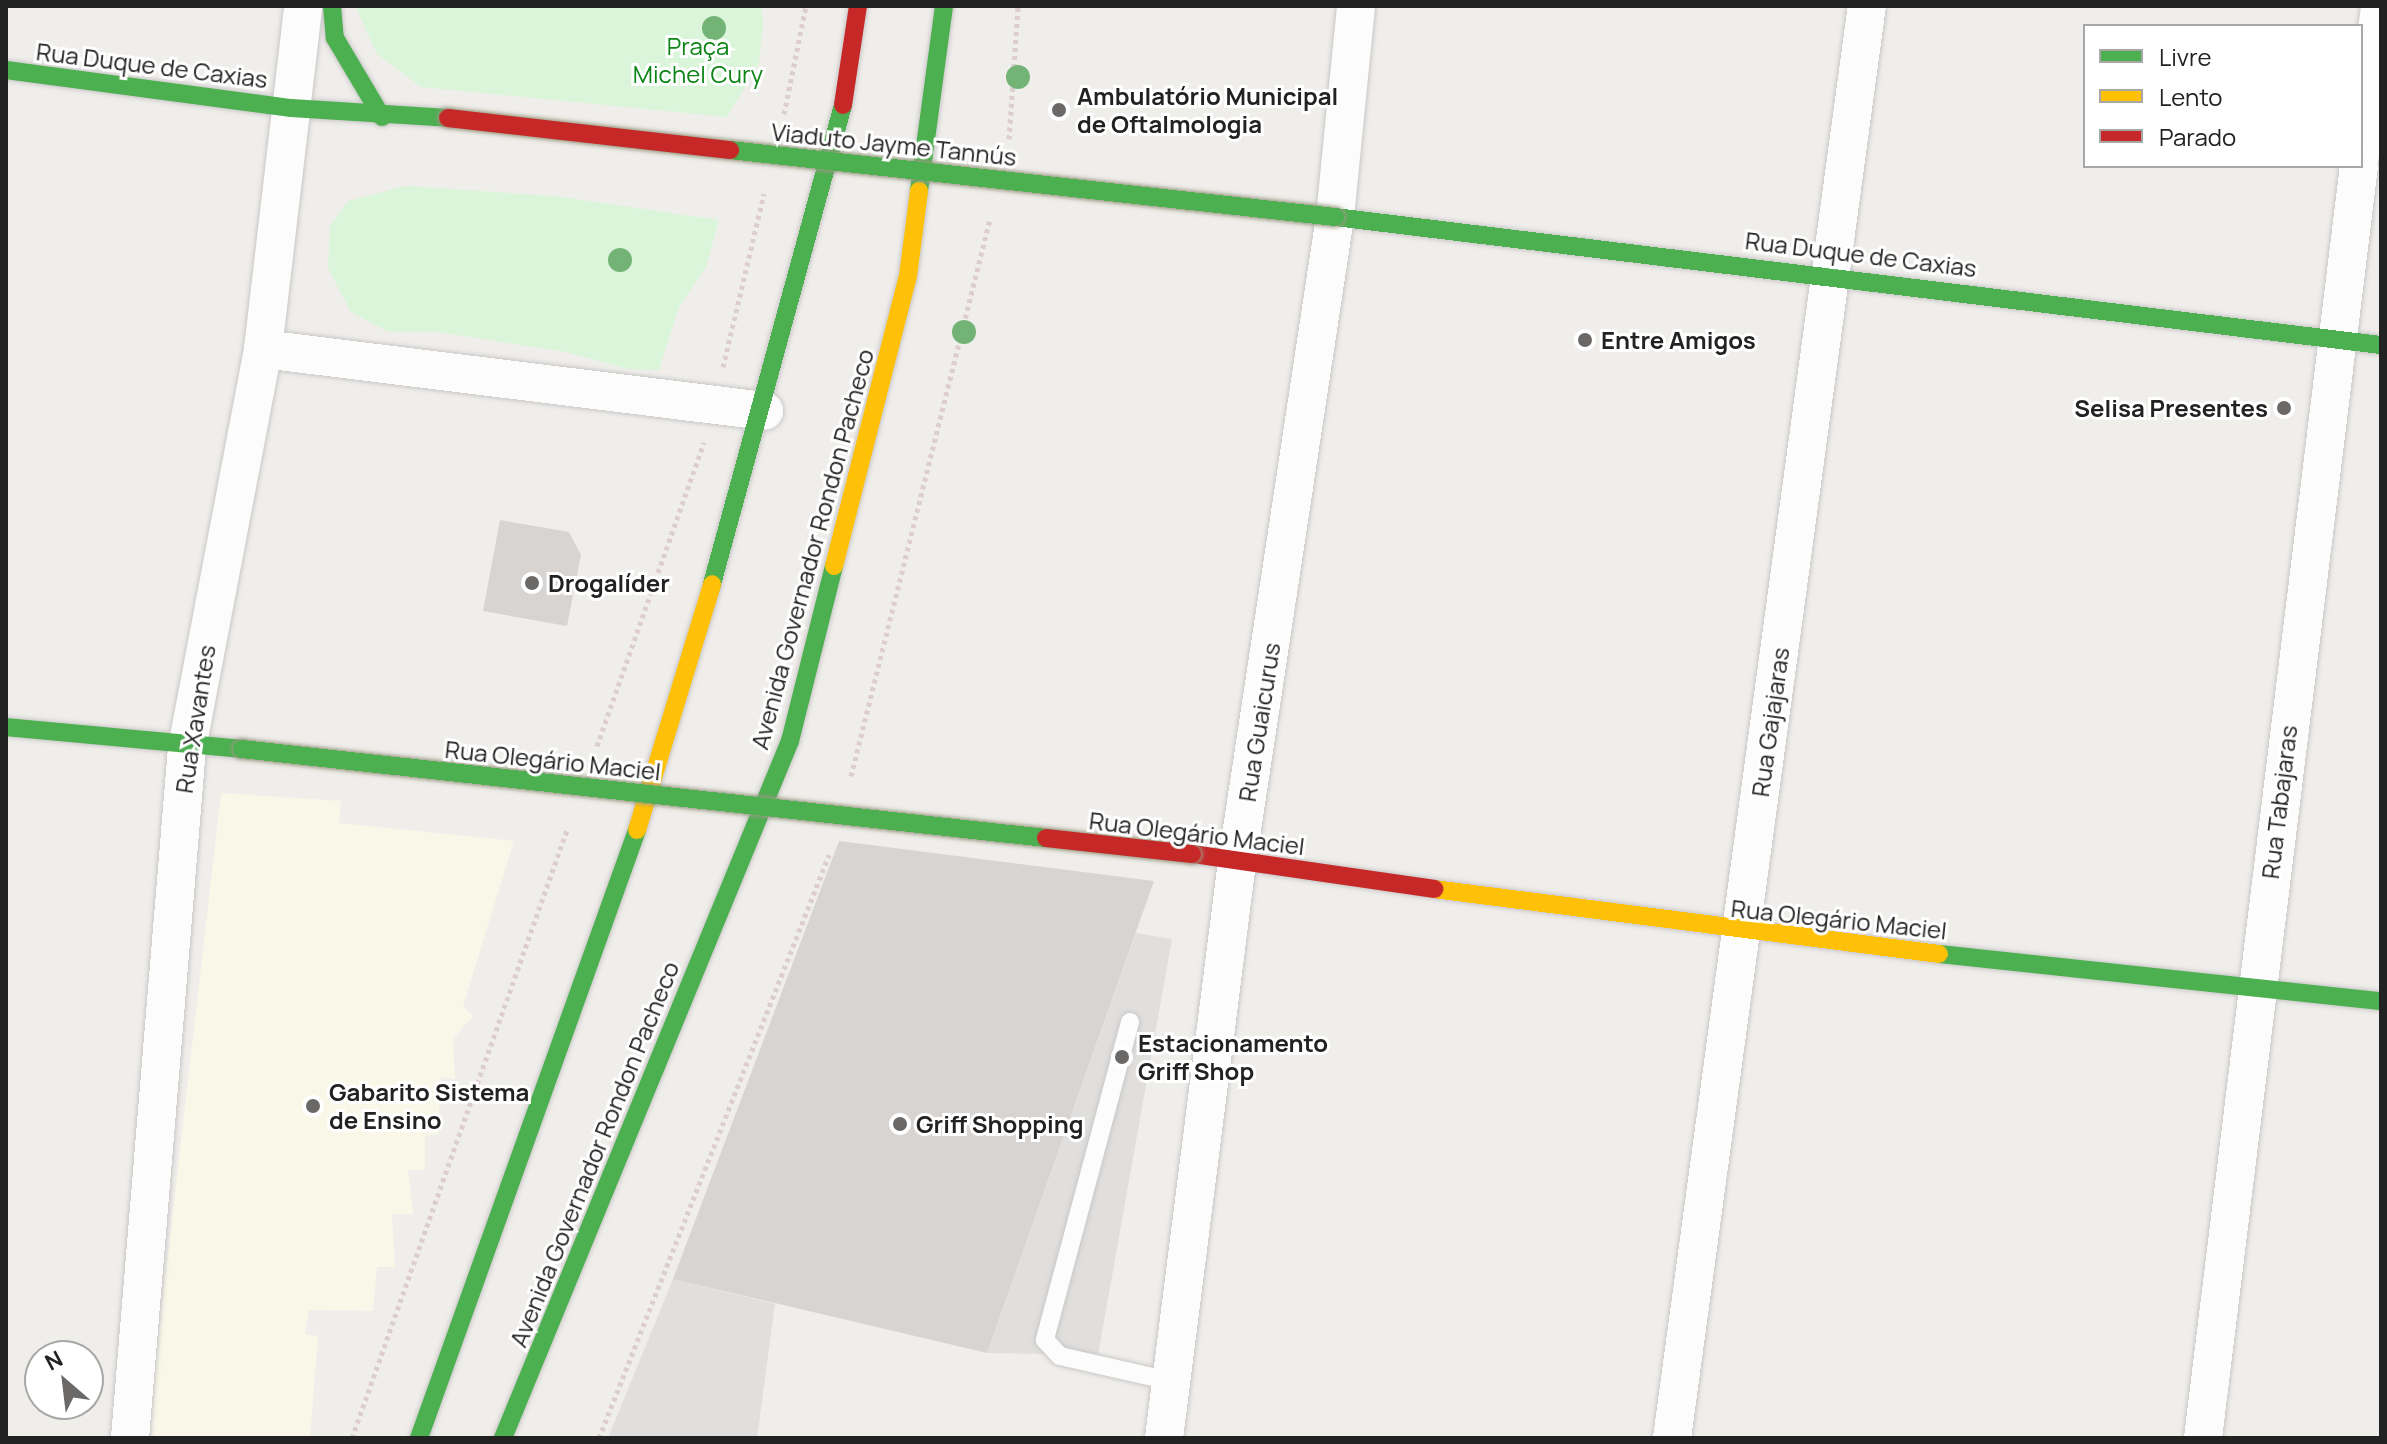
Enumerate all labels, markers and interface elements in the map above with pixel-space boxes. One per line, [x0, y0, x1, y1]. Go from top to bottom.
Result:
legend [2083, 24, 2363, 168]
park label: Praça Michel Cury [633, 32, 763, 88]
street label: Rua Duque de Caxias [35, 37, 269, 93]
text: Livre [2159, 40, 2212, 73]
text: Lento [2159, 80, 2223, 113]
place label: Ambulatório Municipal de Oftalmologia [1077, 82, 1338, 138]
marker: Ambulatório Municipal de Oftalmologia [1048, 99, 1070, 121]
street label: Viaduto Jayme Tannús [770, 117, 1018, 171]
text: Parado [2159, 120, 2236, 153]
street label: Rua Duque de Caxias [1744, 226, 1978, 282]
place label: Entre Amigos [1601, 326, 1756, 354]
marker: Entre Amigos [1576, 331, 1594, 349]
street label: Avenida Governador Rondon Pacheco [745, 346, 879, 752]
place label: Selisa Presentes [2074, 394, 2268, 422]
marker: Selisa Presentes [2275, 399, 2293, 417]
place label: Drogalíder [548, 569, 670, 597]
marker: Drogalíder [523, 574, 541, 592]
street label: Rua Guaicurus [1232, 640, 1286, 804]
street label: Rua Xavantes [169, 643, 221, 795]
street label: Rua Gajajaras [1745, 645, 1795, 799]
street label: Rua Tabajaras [2255, 724, 2303, 880]
street label: Rua Olegário Maciel [444, 734, 662, 786]
street label: Rua Olegário Maciel [1088, 805, 1306, 861]
street label: Rua Olegário Maciel [1730, 893, 1948, 945]
street label: Avenida Governador Rondon Pacheco [503, 957, 685, 1351]
place label: Estacionamento Griff Shop [1138, 1029, 1328, 1085]
marker: Estacionamento Griff Shop [1113, 1048, 1131, 1066]
place label: Gabarito Sistema de Ensino [329, 1078, 529, 1134]
marker: Gabarito Sistema de Ensino [304, 1097, 322, 1115]
place label: Griff Shopping [916, 1110, 1084, 1138]
marker: Griff Shopping [891, 1115, 909, 1133]
north arrow [24, 1340, 104, 1420]
text: N [40, 1344, 68, 1378]

